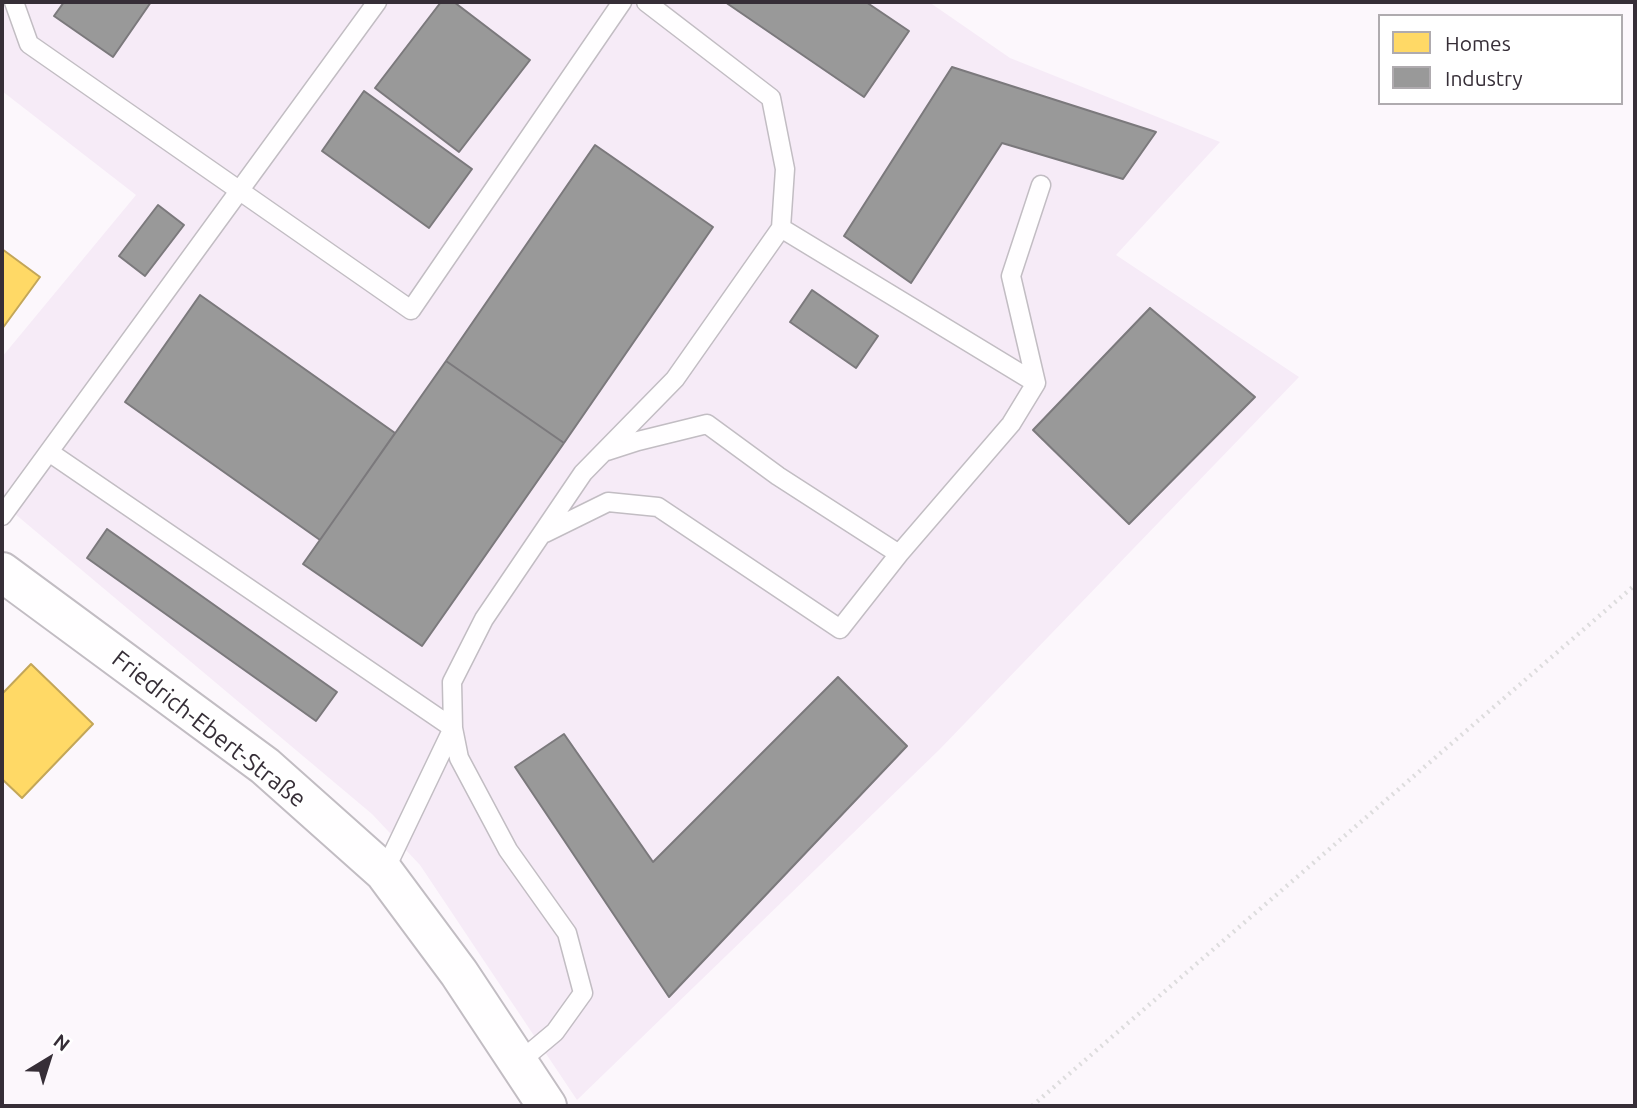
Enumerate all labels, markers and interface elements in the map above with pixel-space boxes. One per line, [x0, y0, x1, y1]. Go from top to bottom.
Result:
legend [1378, 14, 1623, 105]
text: Homes [1445, 31, 1511, 55]
text: Industry [1445, 66, 1523, 90]
street label: Friedrich-Ebert-Straße [106, 644, 312, 814]
north arrow [14, 1024, 84, 1094]
text: N [50, 1029, 74, 1055]

